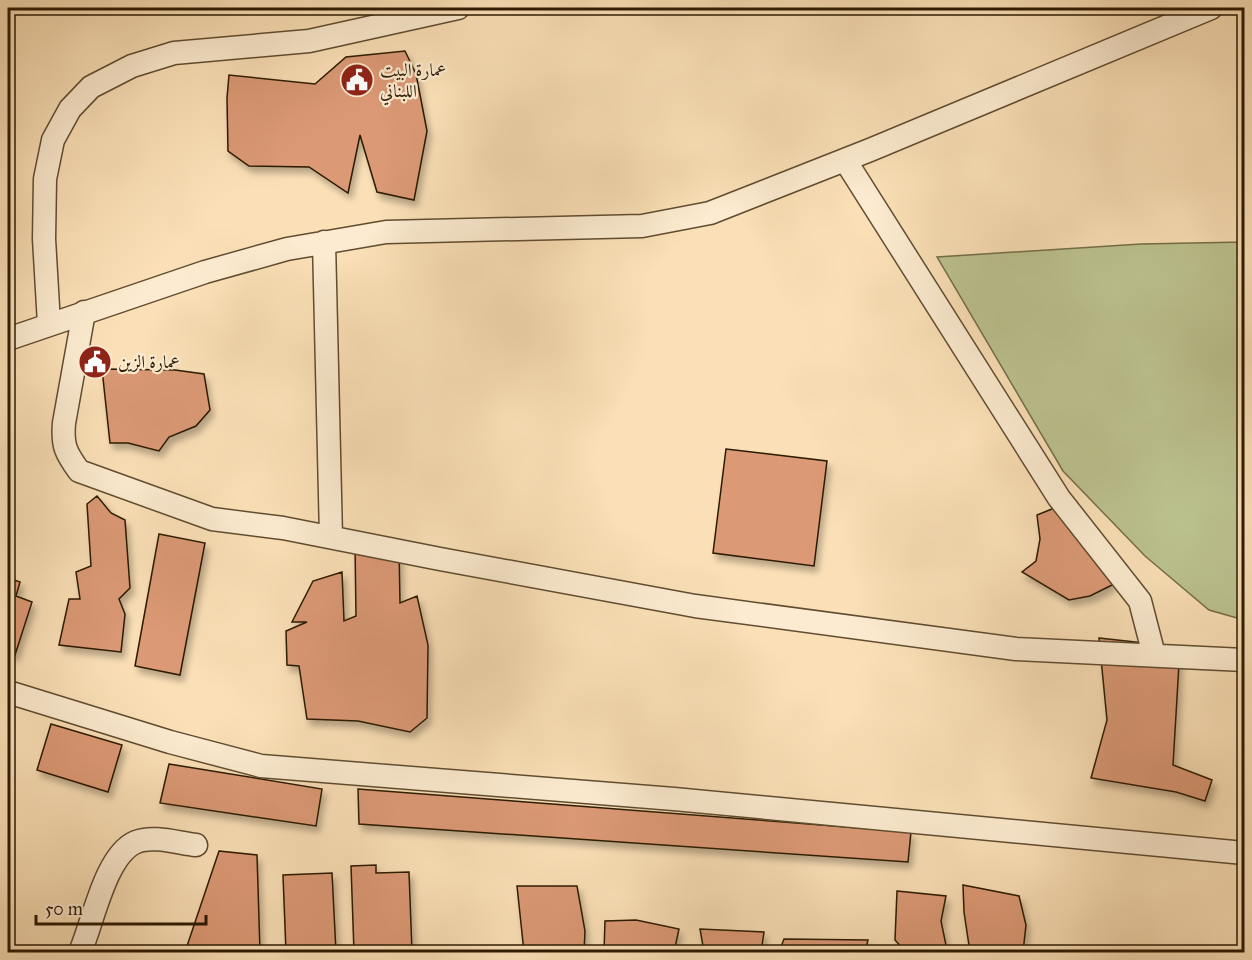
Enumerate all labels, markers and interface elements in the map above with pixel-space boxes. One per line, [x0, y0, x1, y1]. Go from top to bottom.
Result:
place label: عمارة البيت اللبناني [380, 59, 446, 106]
public building icon: عمارة البيت اللبناني [339, 62, 375, 98]
public building icon: عمارة الزين [77, 344, 113, 380]
place label: عمارة الزين [118, 351, 180, 373]
scale bar [36, 888, 206, 926]
text: 50 m [45, 898, 83, 920]

